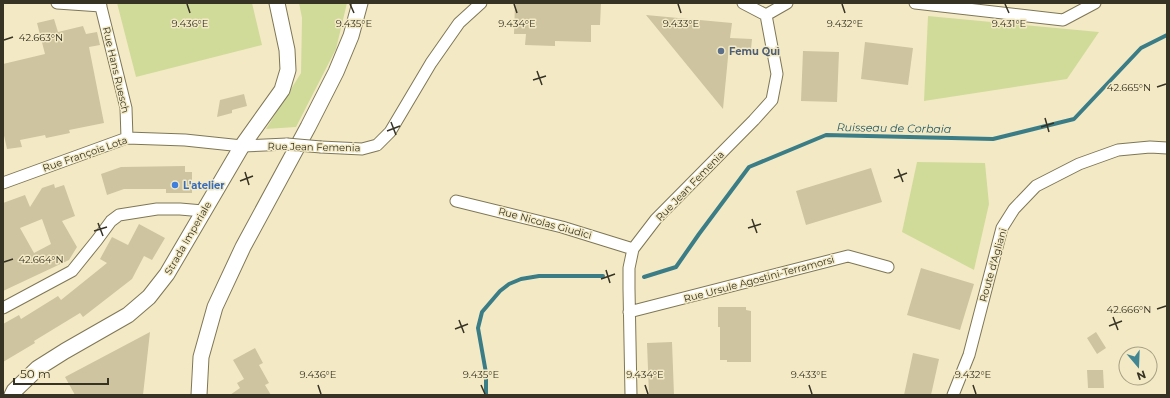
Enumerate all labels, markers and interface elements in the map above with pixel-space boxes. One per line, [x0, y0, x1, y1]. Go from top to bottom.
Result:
text: 9.436°E [172, 17, 209, 30]
text: 9.435°E [336, 17, 372, 30]
text: 9.434°E [498, 17, 536, 30]
text: 9.433°E [663, 17, 700, 30]
text: 9.432°E [827, 17, 864, 30]
text: 9.431°E [992, 17, 1027, 30]
street label: Rue Hans Ruesch [100, 26, 132, 114]
text: 42.663°N [19, 31, 63, 44]
place label: Femu Quì [729, 45, 780, 58]
marker: Femu Quì [716, 46, 726, 56]
text: 42.665°N [1107, 81, 1151, 94]
water label: Ruisseau de Corbaia [837, 120, 951, 136]
street label: Rue François Lota [41, 133, 129, 175]
street label: Rue Jean Femenia [267, 140, 361, 154]
street label: Rue Jean Femenia [653, 148, 727, 224]
place label: L'atelier [183, 179, 225, 192]
marker: L'atelier [170, 180, 180, 190]
street label: Strada Imperiale [162, 199, 214, 277]
street label: Rue Nicolas Giudici [497, 204, 593, 242]
street label: Route d'Agliani [976, 227, 1010, 303]
text: 42.664°N [18, 253, 64, 266]
street label: Rue Ursule Agostini-Terramorsi [682, 253, 836, 305]
text: 42.666°N [1107, 303, 1151, 316]
north arrow [1118, 346, 1158, 386]
scale bar [14, 360, 108, 386]
text: 50 m [20, 366, 51, 381]
text: N [1135, 367, 1148, 384]
text: 9.436°E [300, 368, 337, 381]
text: 9.435°E [463, 368, 499, 381]
text: 9.434°E [626, 368, 664, 381]
text: 9.433°E [791, 368, 828, 381]
text: 9.432°E [955, 368, 992, 381]

